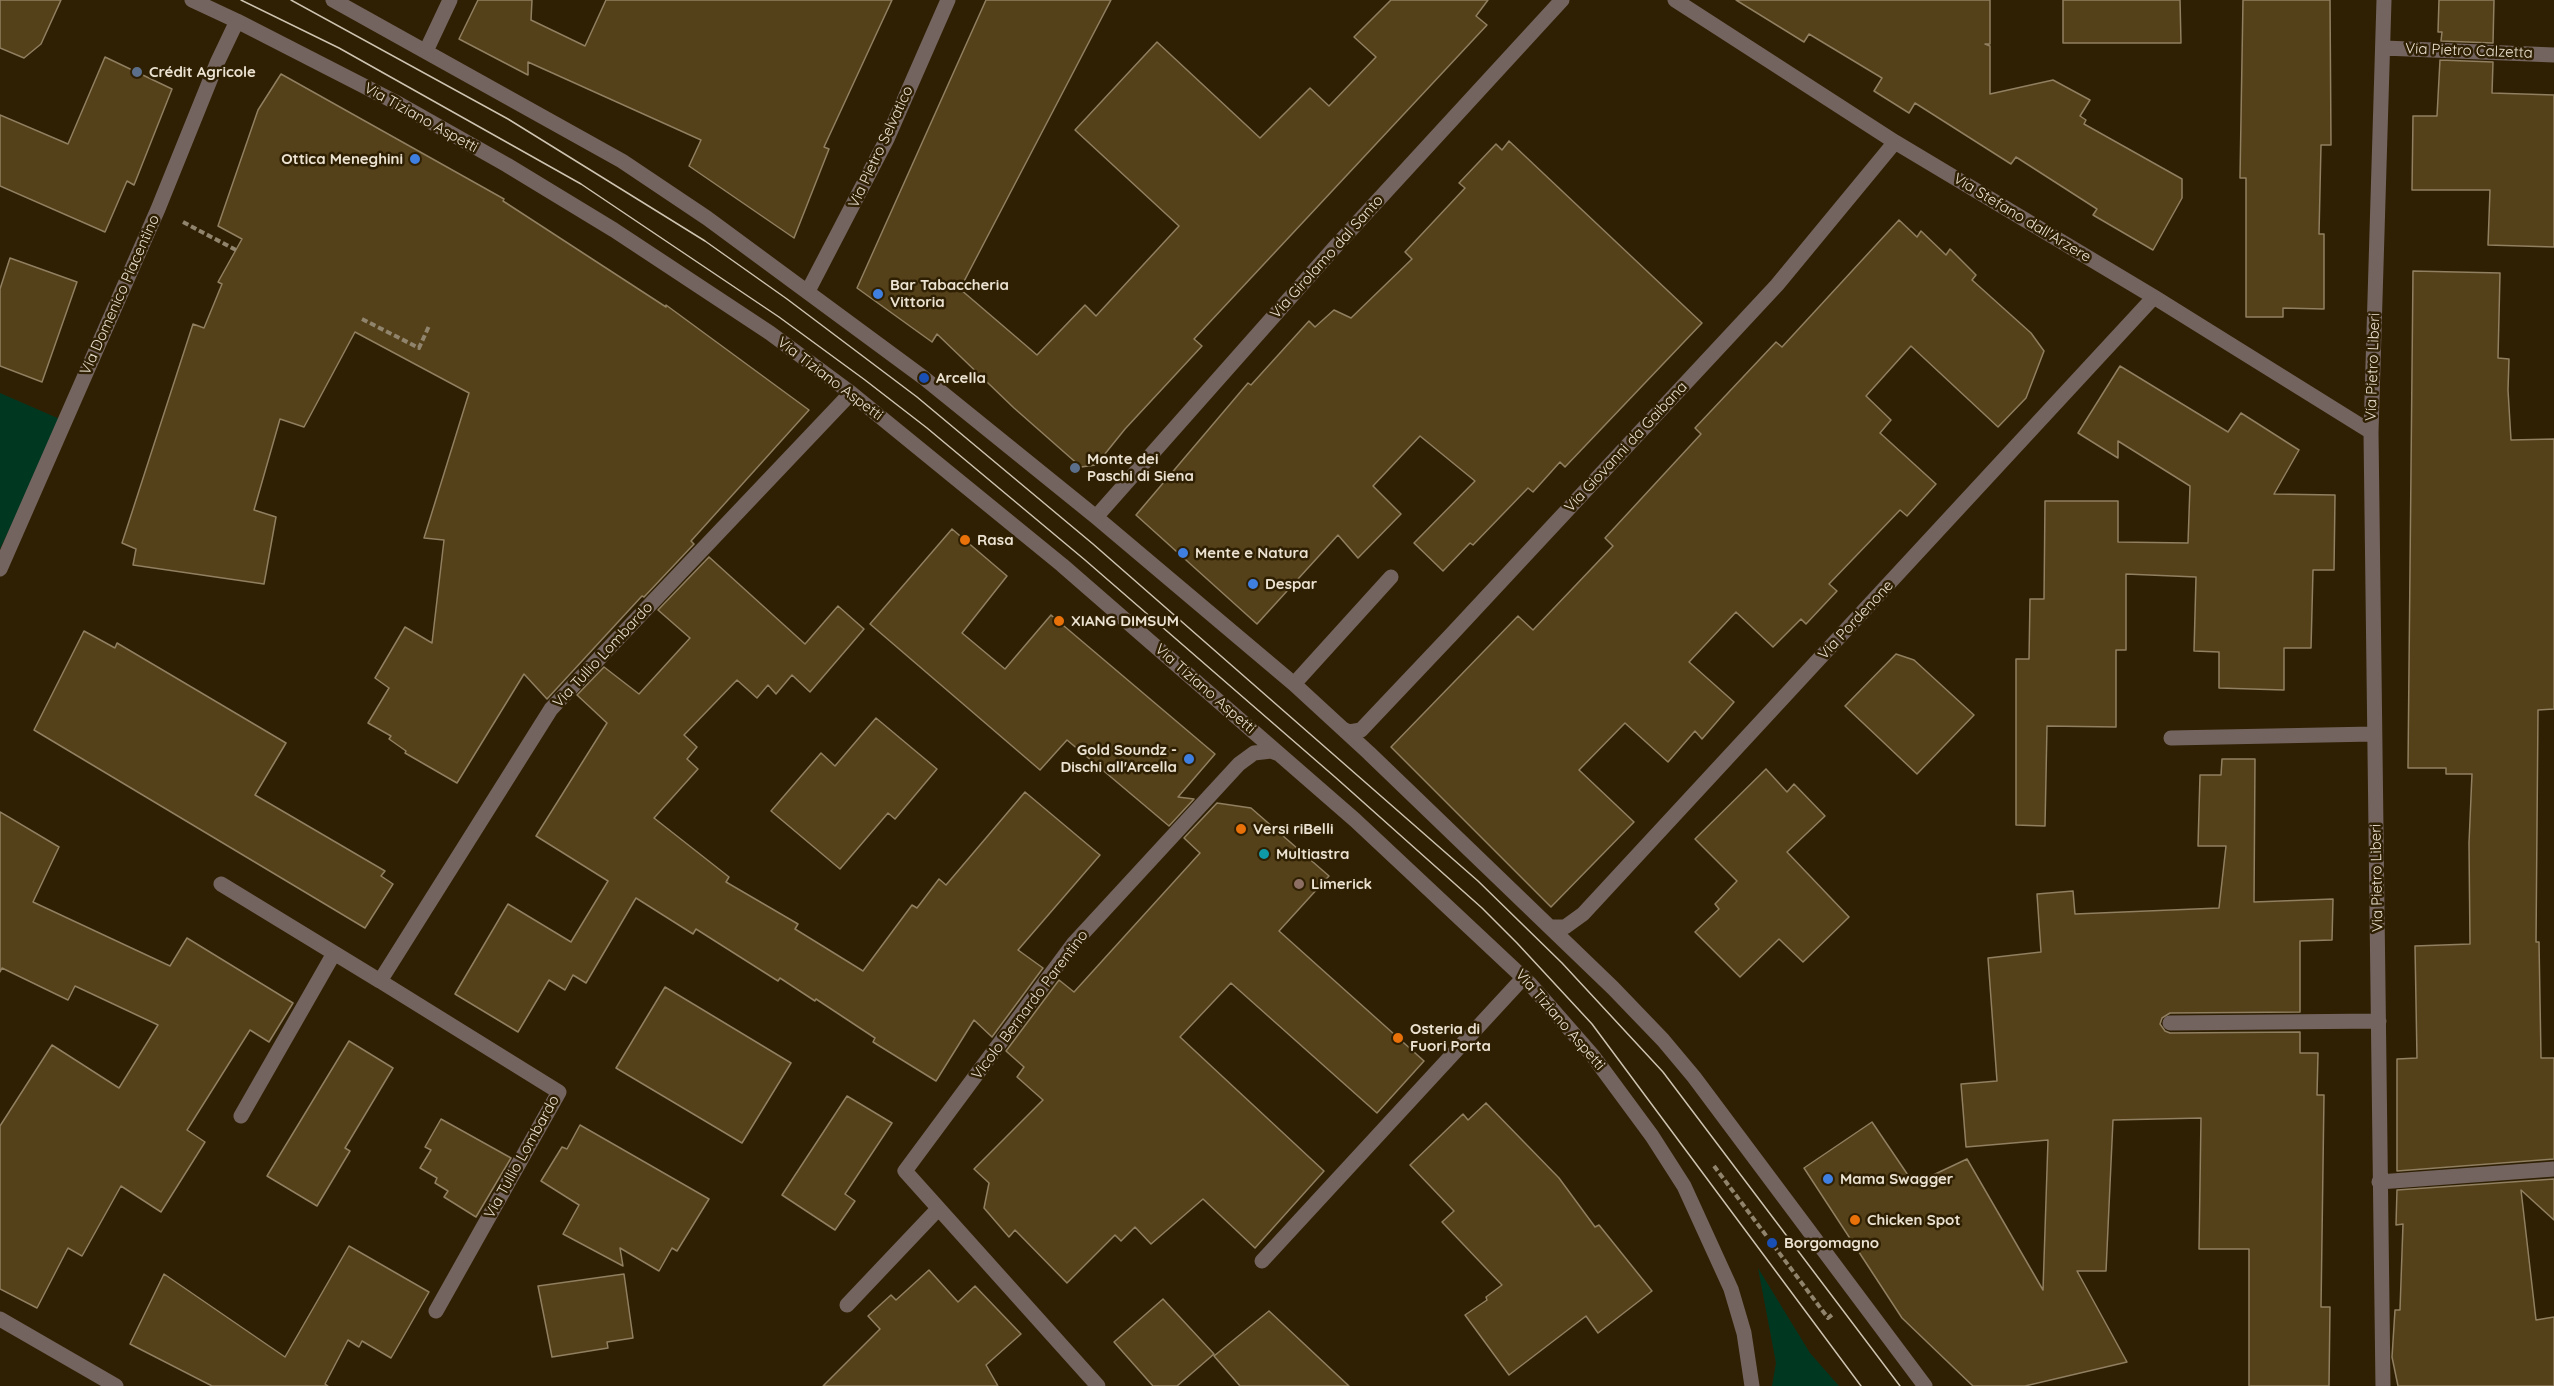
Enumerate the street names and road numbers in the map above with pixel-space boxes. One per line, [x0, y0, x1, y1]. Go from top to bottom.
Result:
street label: Via Pietro Calzetta [2405, 40, 2533, 62]
street label: Via Tiziano Aspetti [361, 79, 481, 157]
street label: Via Pietro Selvatico [845, 83, 917, 211]
street label: Via Stefano dall'Arzere [1950, 170, 2094, 266]
street label: Via Girolamo dal Santo [1267, 192, 1387, 322]
street label: Via Domenico Piacentino [76, 212, 164, 378]
street label: Via Pietro Liberi [2362, 313, 2384, 421]
street label: Via Tiziano Aspetti [774, 333, 886, 425]
street label: Via Giovanni da Gaibana [1561, 378, 1691, 516]
street label: Via Pordenone [1815, 577, 1897, 663]
street label: Via Tullio Lombardo [549, 598, 657, 712]
street label: Via Tiziano Aspetti [1151, 640, 1259, 738]
street label: Via Pietro Liberi [2367, 824, 2387, 932]
street label: Vicolo Bernardo Parentino [968, 927, 1092, 1083]
street label: Via Tiziano Aspetti [1511, 966, 1609, 1074]
street label: Via Tullio Lombardo [481, 1092, 563, 1222]

